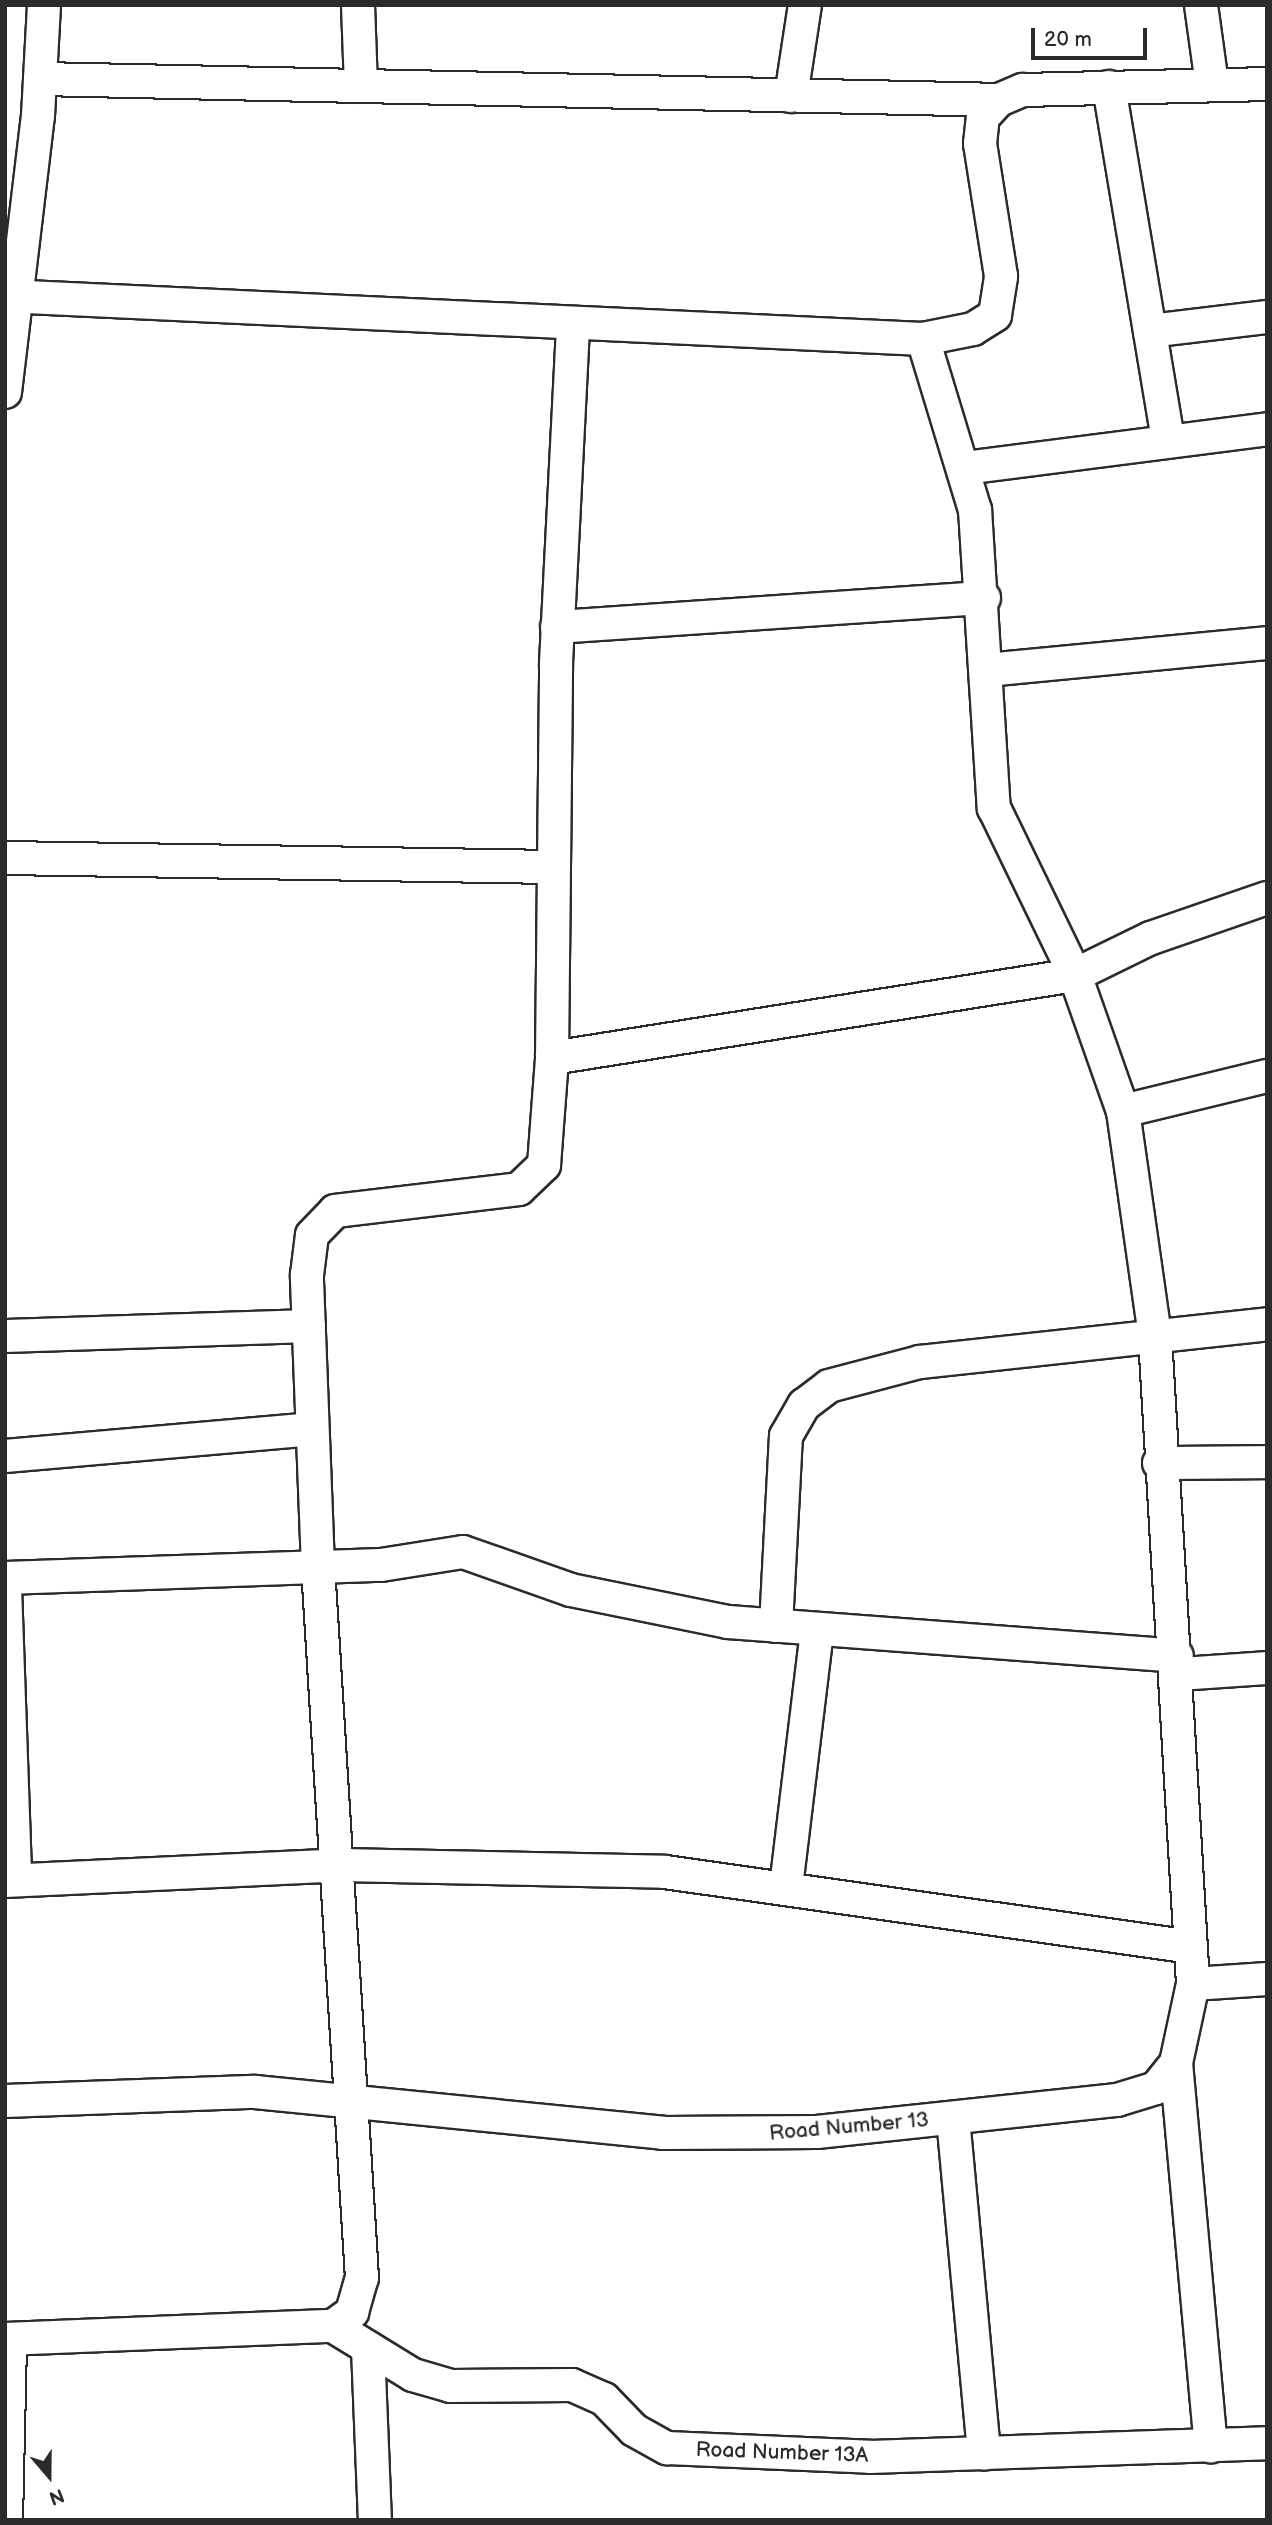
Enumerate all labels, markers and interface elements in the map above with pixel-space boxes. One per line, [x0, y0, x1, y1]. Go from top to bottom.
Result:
scale bar [1034, 14, 1150, 58]
text: 20 m [1044, 27, 1092, 52]
street label: Road Number 13 [768, 2107, 930, 2147]
street label: Road Number 13A [695, 2437, 869, 2469]
north arrow [14, 2441, 84, 2511]
text: N [46, 2483, 67, 2509]

